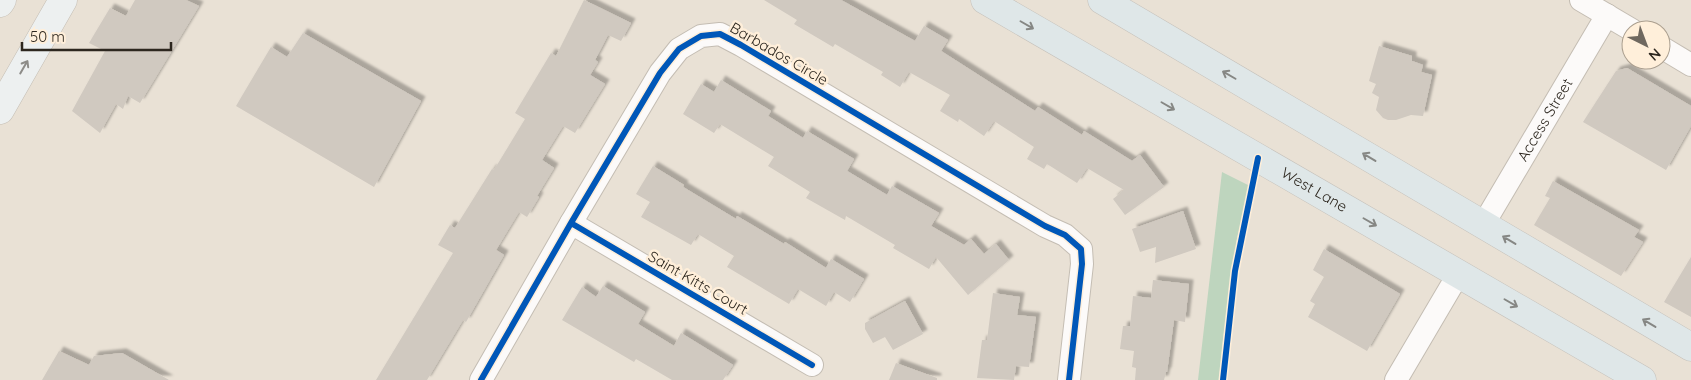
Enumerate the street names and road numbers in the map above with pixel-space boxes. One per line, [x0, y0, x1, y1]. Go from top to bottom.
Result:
street label: Barbados Circle [727, 18, 832, 89]
street label: Access Street [1513, 75, 1576, 165]
street label: West Lane [1278, 163, 1351, 216]
street label: Saint Kitts Court [645, 246, 751, 319]

